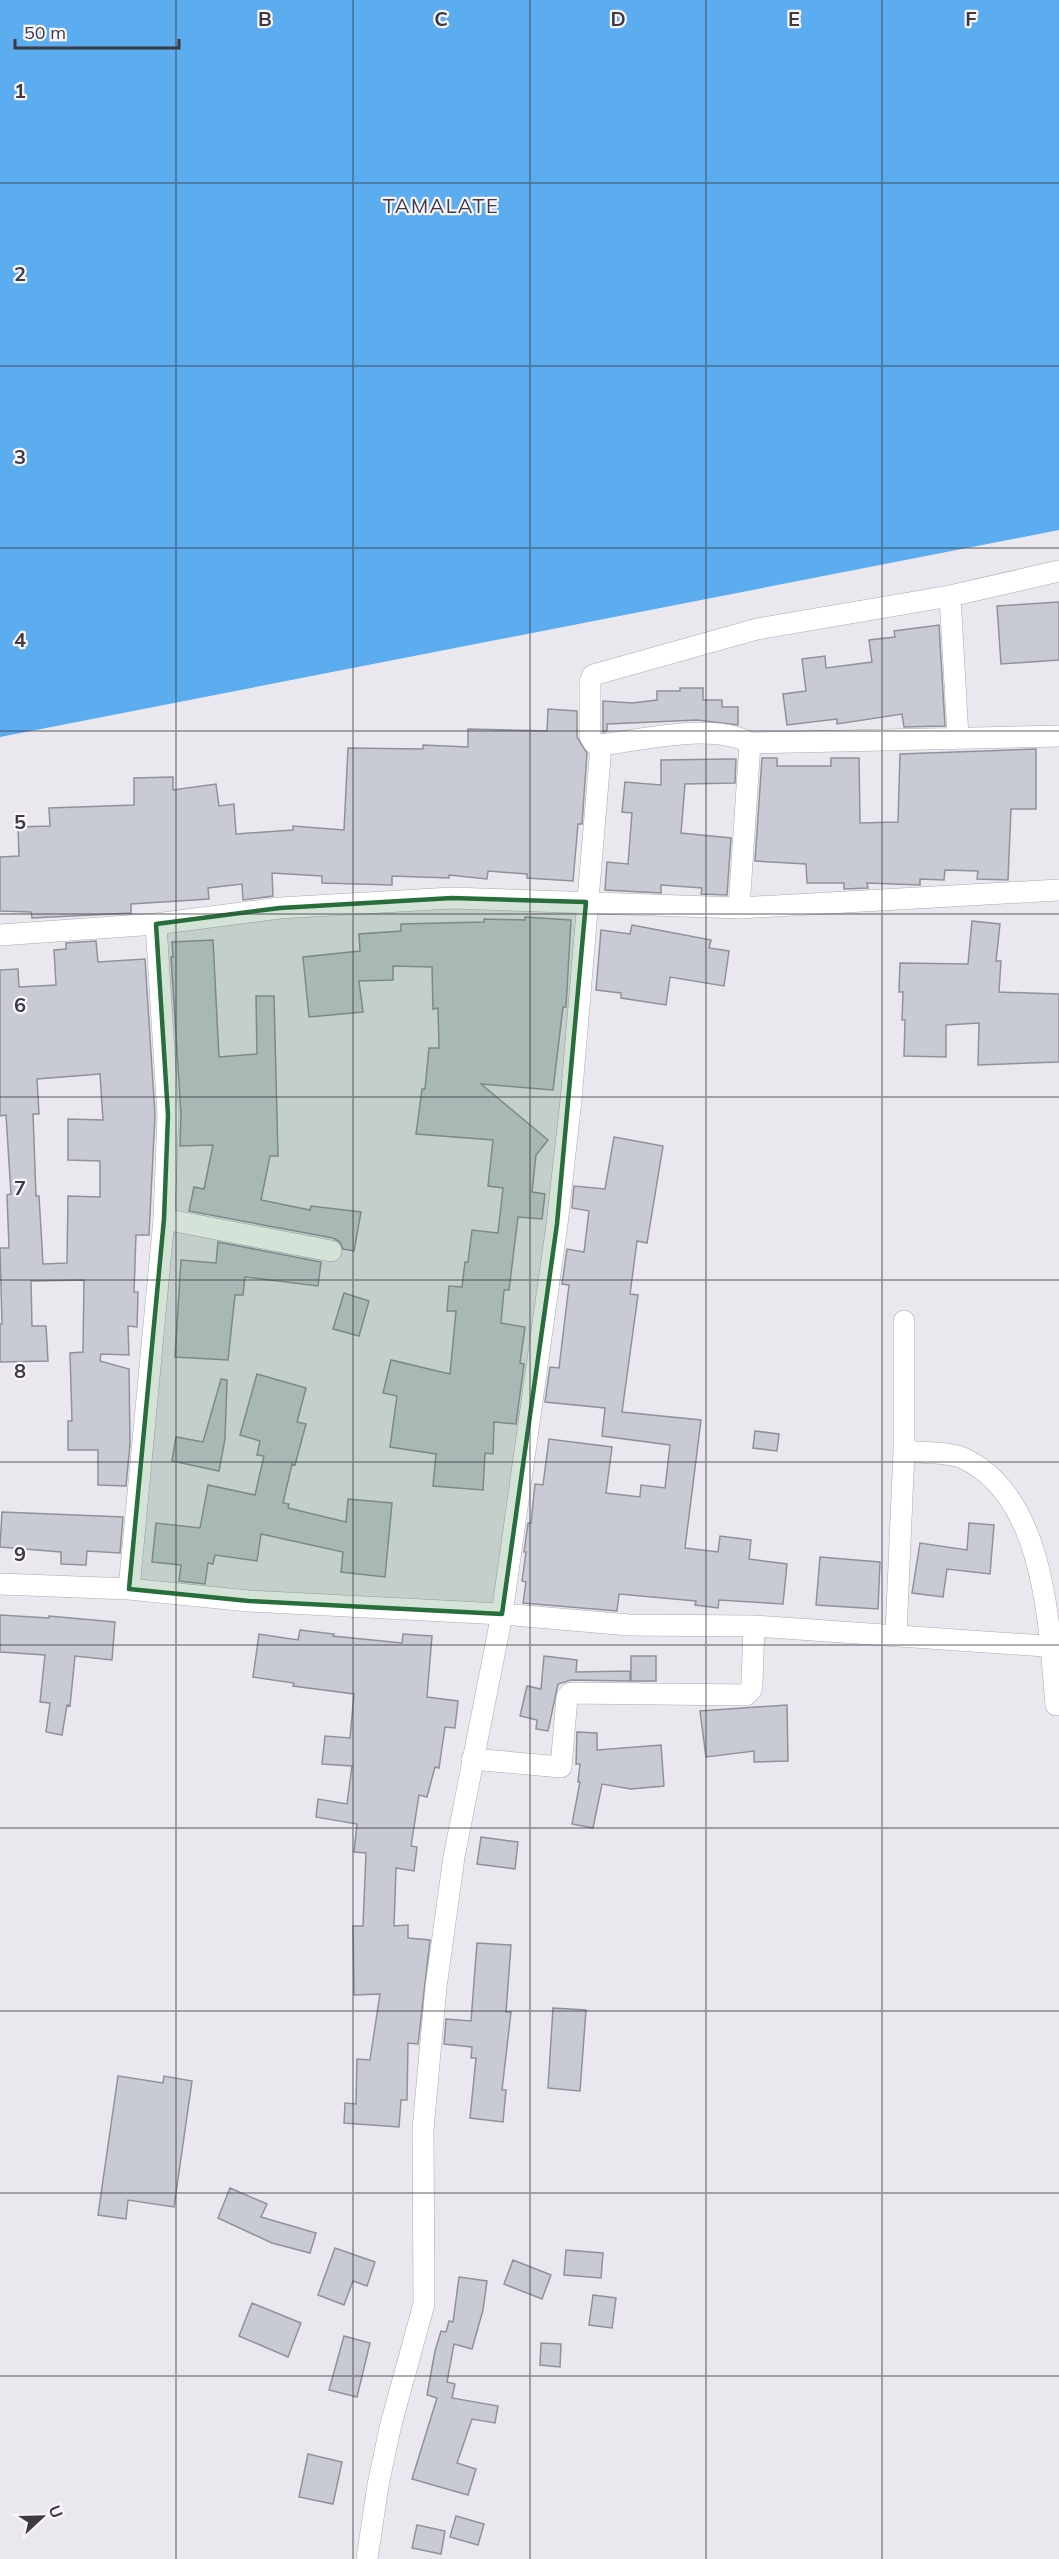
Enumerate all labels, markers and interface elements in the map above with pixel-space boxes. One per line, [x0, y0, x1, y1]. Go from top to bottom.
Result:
text: B [258, 6, 272, 31]
text: C [434, 6, 448, 31]
text: D [610, 6, 626, 31]
text: E [788, 6, 800, 31]
text: F [965, 6, 977, 31]
scale bar [15, 12, 178, 50]
text: 50 m [24, 21, 66, 44]
text: 1 [14, 78, 26, 103]
district label: TAMALATE [383, 193, 499, 218]
text: 2 [14, 261, 26, 286]
text: 3 [14, 444, 26, 469]
text: 4 [14, 627, 26, 652]
text: 5 [14, 809, 26, 834]
text: 6 [14, 992, 26, 1017]
text: 7 [14, 1175, 26, 1200]
text: 8 [14, 1358, 26, 1383]
text: 9 [14, 1541, 26, 1566]
north arrow [12, 2487, 72, 2547]
text: U [44, 2502, 67, 2521]

